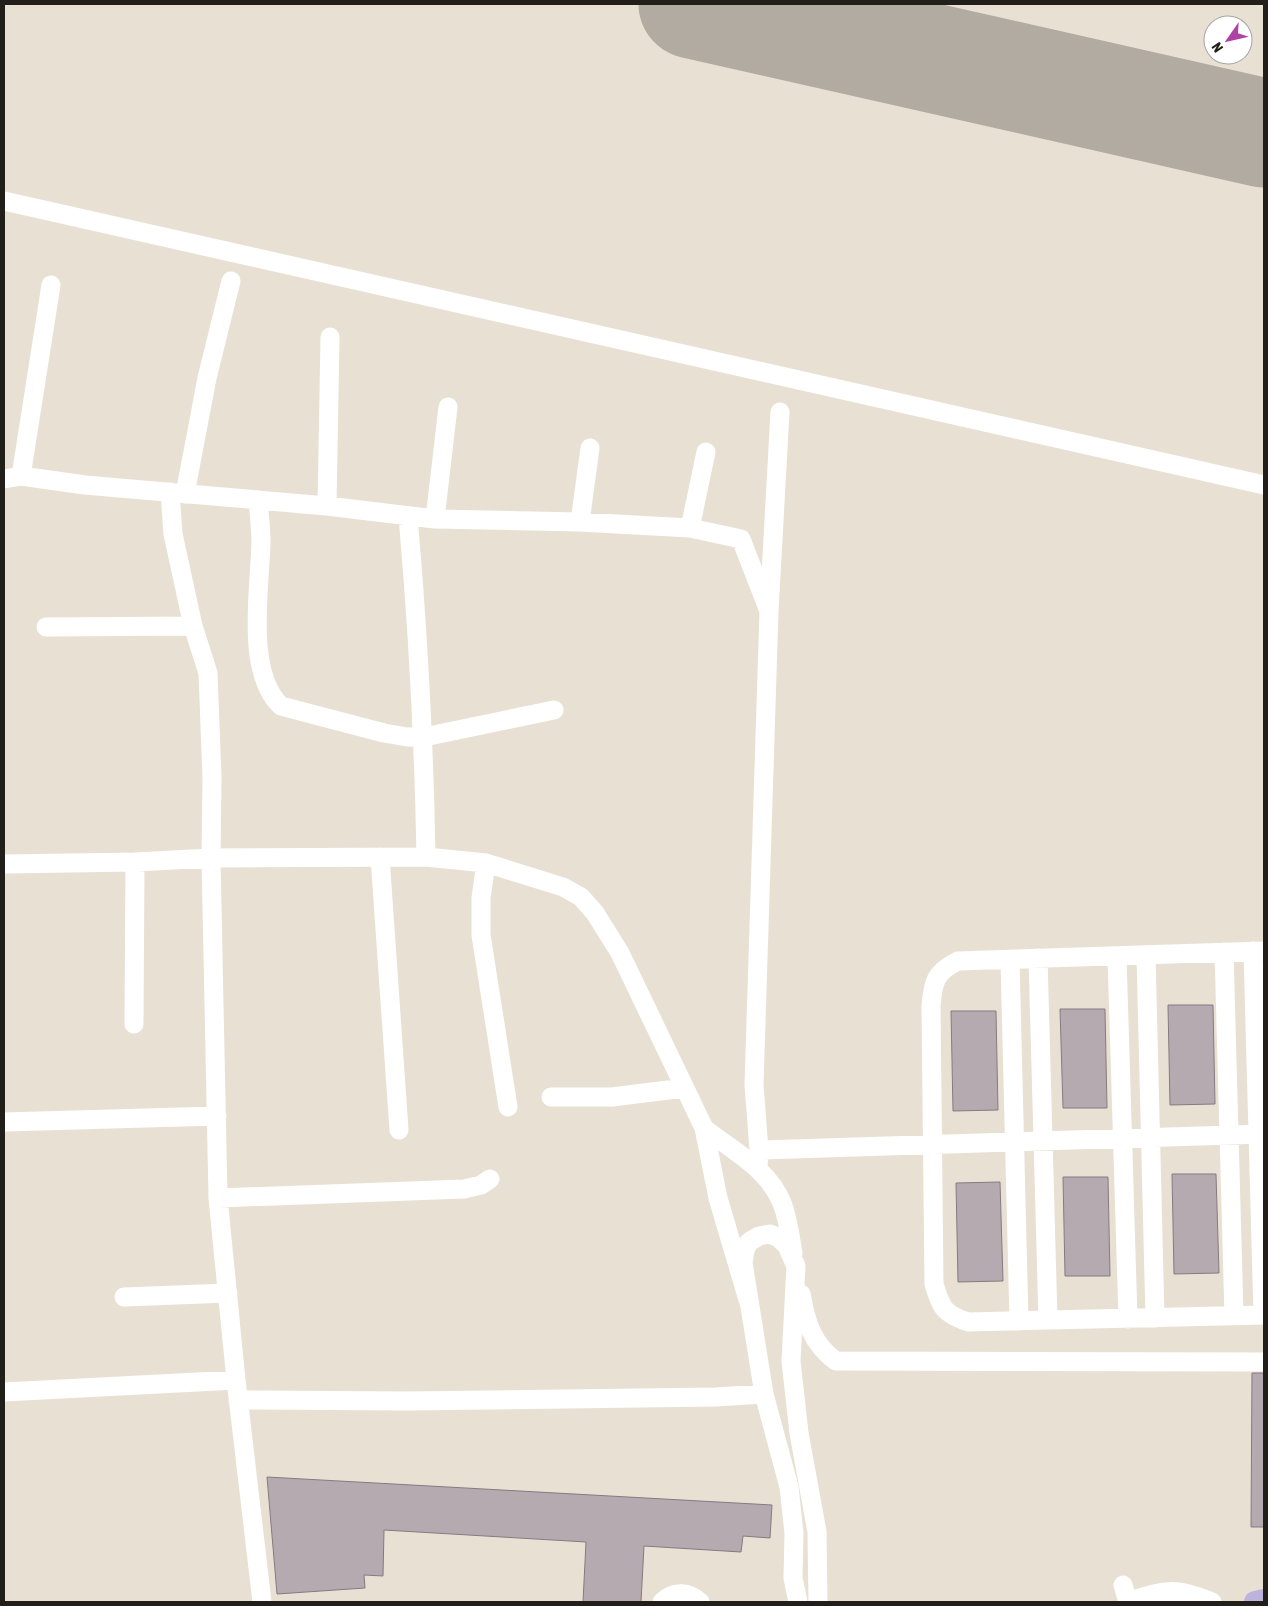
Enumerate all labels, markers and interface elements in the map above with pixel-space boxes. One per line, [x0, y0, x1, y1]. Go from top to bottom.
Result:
north arrow [1203, 15, 1253, 65]
text: N [1208, 39, 1226, 55]

